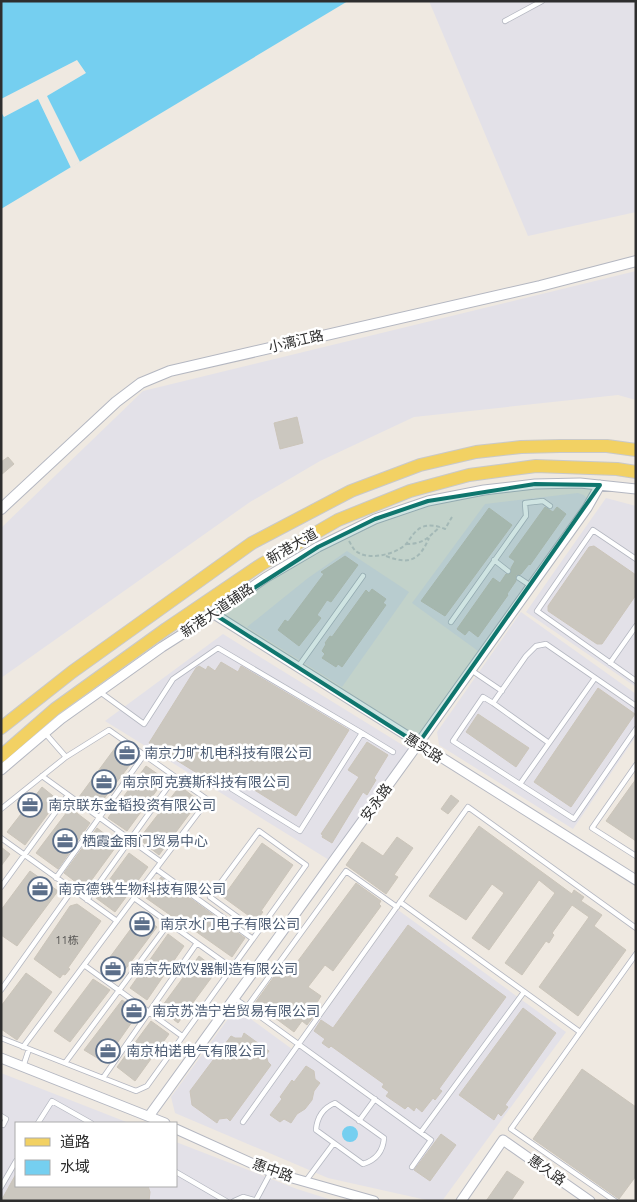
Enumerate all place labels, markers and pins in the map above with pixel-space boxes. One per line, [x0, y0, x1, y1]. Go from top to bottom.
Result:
office icon: 南京力旷机电科技有限公司 [114, 740, 140, 766]
place label: 南京力旷机电科技有限公司 [144, 745, 312, 761]
office icon: 南京阿克赛斯科技有限公司 [91, 769, 117, 795]
place label: 南京阿克赛斯科技有限公司 [122, 774, 290, 790]
office icon: 南京联东金韬投资有限公司 [17, 792, 43, 818]
place label: 南京联东金韬投资有限公司 [48, 797, 216, 813]
office icon: 栖霞金雨门贸易中心 [52, 828, 78, 854]
place label: 栖霞金雨门贸易中心 [82, 833, 208, 849]
office icon: 南京德铁生物科技有限公司 [27, 876, 53, 902]
place label: 南京德铁生物科技有限公司 [58, 881, 226, 897]
office icon: 南京水门电子有限公司 [129, 911, 155, 937]
place label: 南京水门电子有限公司 [160, 916, 300, 932]
office icon: 南京先欧仪器制造有限公司 [100, 956, 126, 982]
place label: 南京先欧仪器制造有限公司 [130, 961, 298, 977]
office icon: 南京苏浩宁岩贸易有限公司 [121, 998, 147, 1024]
place label: 南京苏浩宁岩贸易有限公司 [152, 1003, 320, 1019]
office icon: 南京柏诺电气有限公司 [95, 1038, 121, 1064]
place label: 南京柏诺电气有限公司 [126, 1043, 266, 1059]

